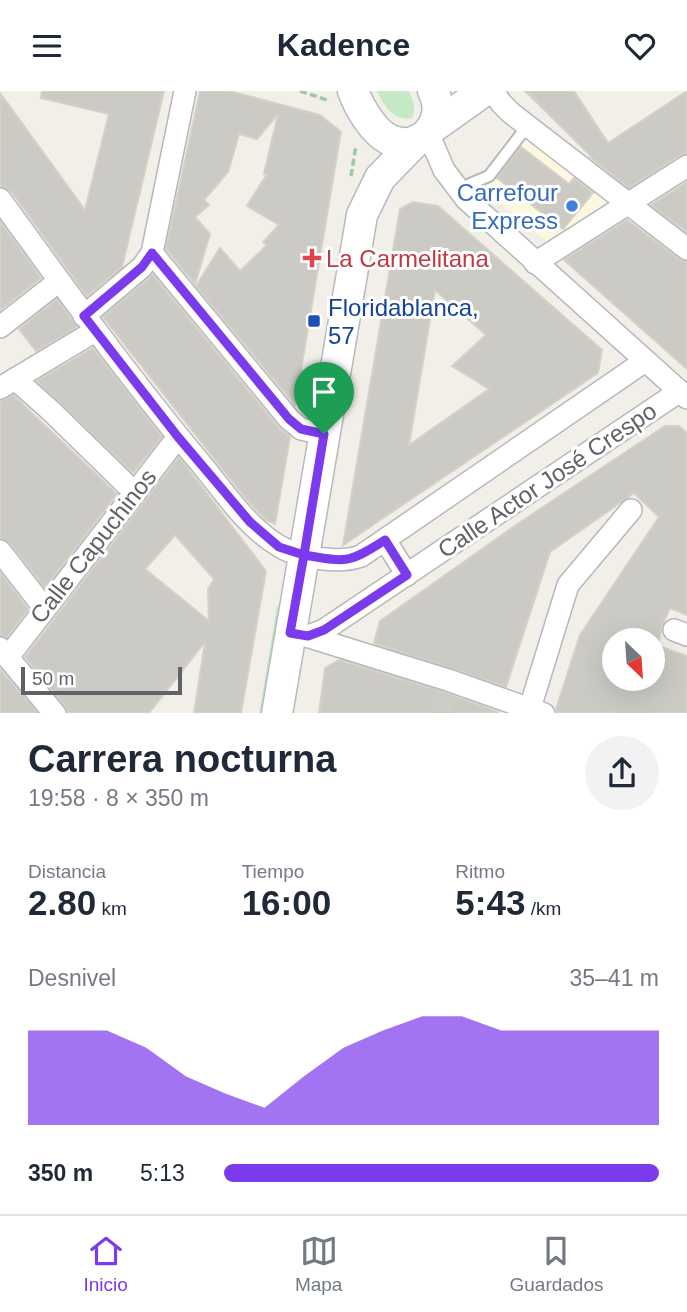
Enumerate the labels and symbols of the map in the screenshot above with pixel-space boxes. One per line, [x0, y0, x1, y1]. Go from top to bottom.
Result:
place label: Carrefour Express [457, 179, 558, 234]
marker: Carrefour Express [564, 198, 580, 214]
place label: La Carmelitana [326, 245, 489, 272]
marker: La Carmelitana [304, 250, 320, 266]
place label: Floridablanca, 57 [328, 294, 479, 349]
marker: Floridablanca, 57 [306, 313, 322, 329]
pin [294, 362, 354, 434]
street label: Calle Actor José Crespo [433, 397, 661, 563]
street label: Calle Capuchinos [24, 464, 162, 628]
north arrow [602, 628, 665, 691]
scale bar [21, 664, 182, 696]

